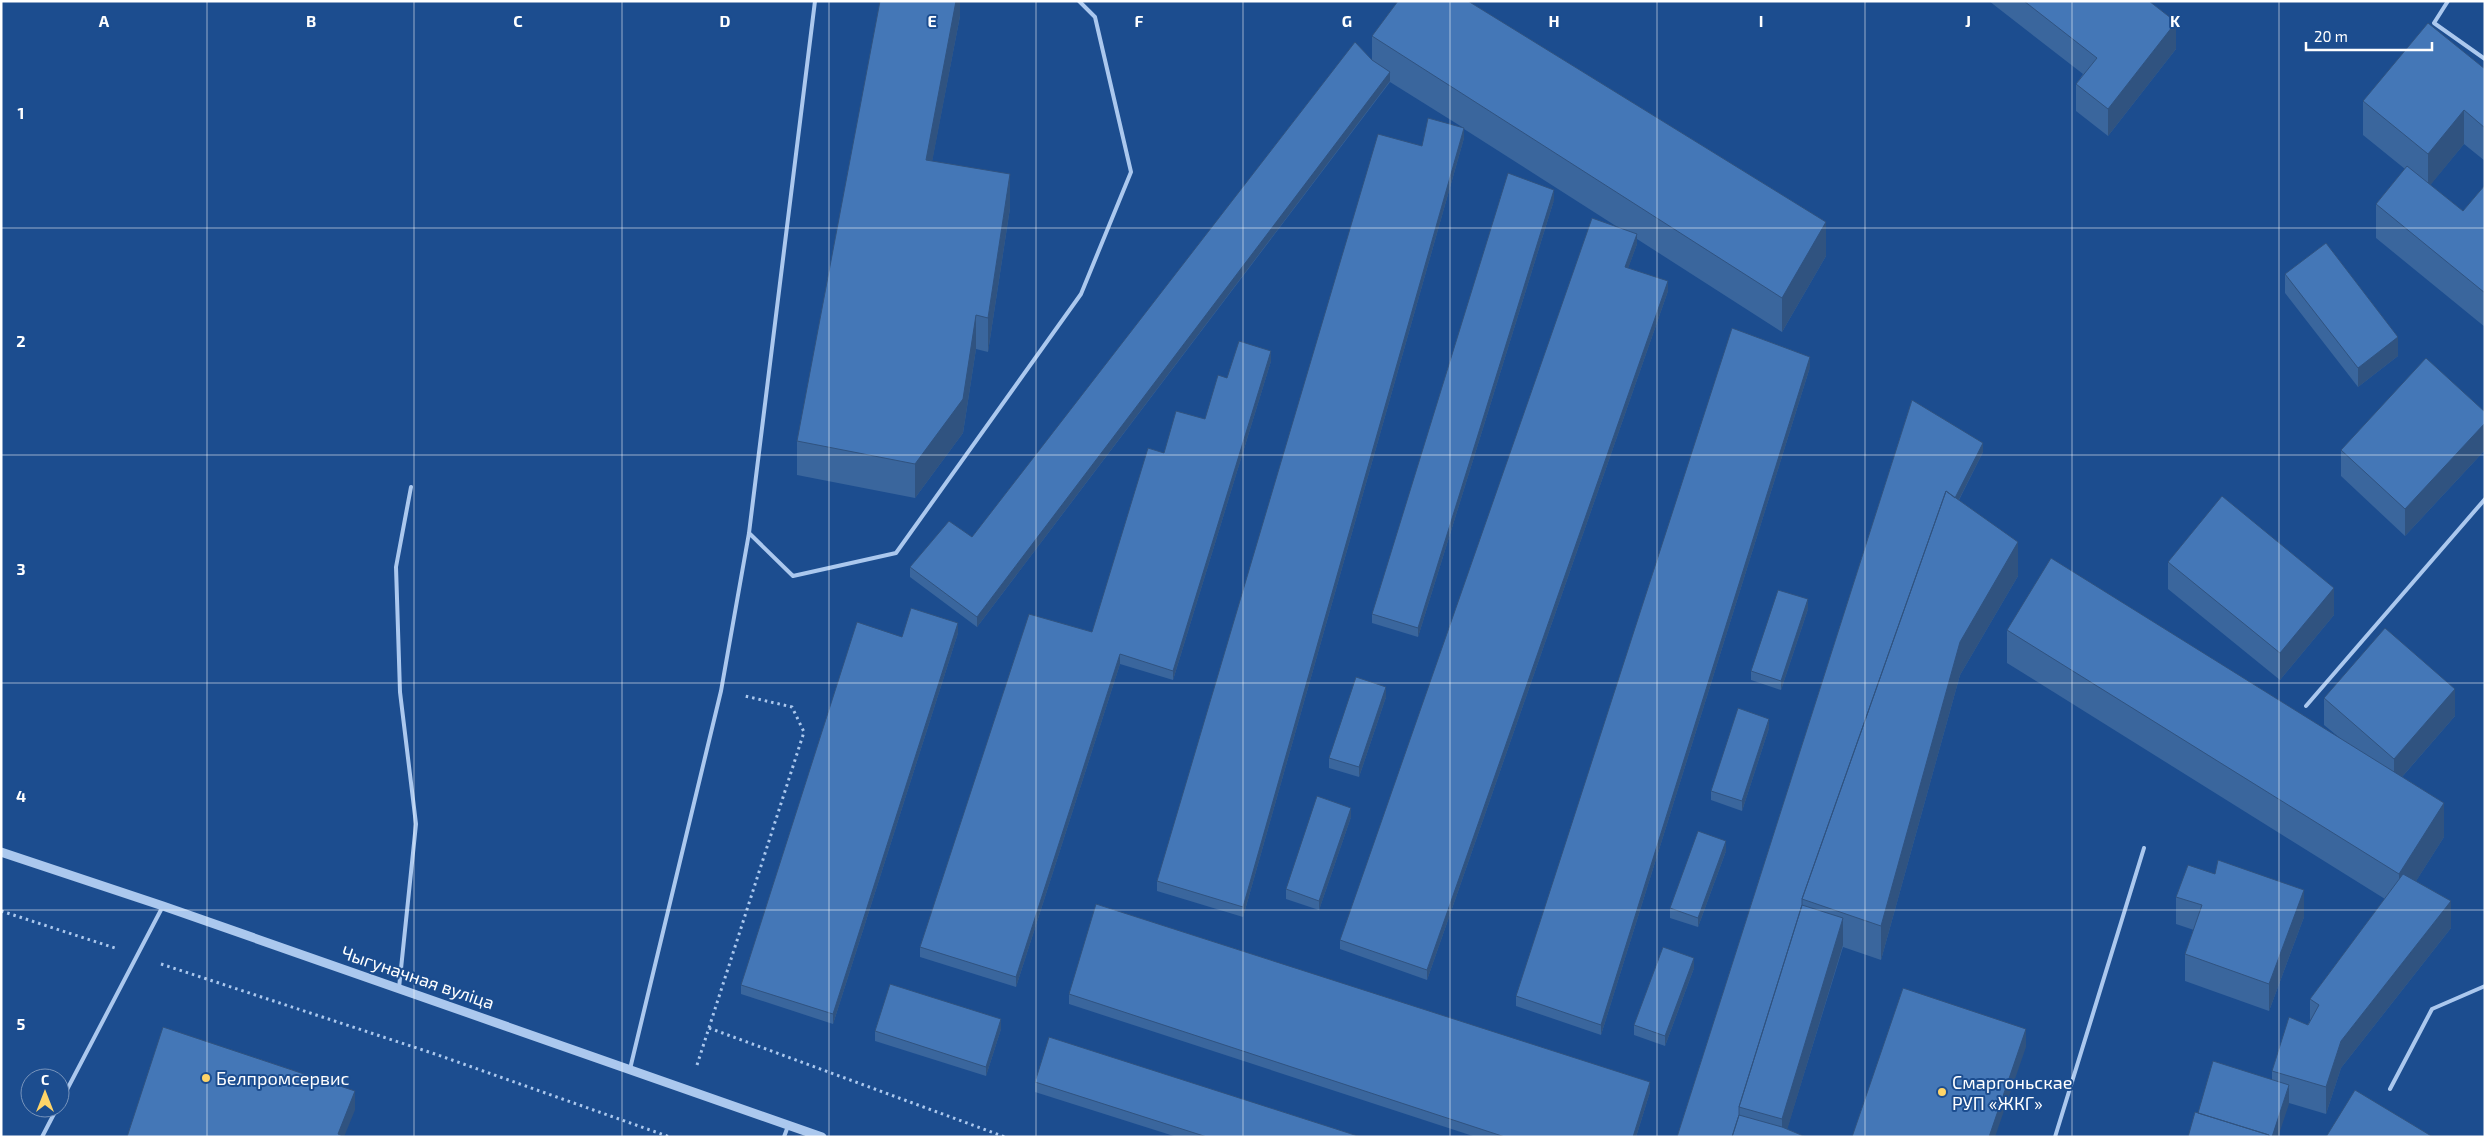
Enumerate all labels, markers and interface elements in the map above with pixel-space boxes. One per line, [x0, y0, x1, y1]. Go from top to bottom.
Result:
text: A [99, 11, 110, 30]
text: B [306, 11, 316, 30]
text: C [513, 11, 523, 30]
text: D [720, 11, 731, 30]
text: E [927, 11, 937, 30]
text: F [1135, 11, 1144, 30]
text: G [1342, 11, 1352, 30]
text: H [1548, 11, 1560, 30]
text: I [1759, 11, 1763, 30]
text: J [1965, 11, 1971, 30]
text: K [2170, 11, 2181, 30]
scale bar [2306, 20, 2432, 52]
text: 20 m [2314, 27, 2348, 45]
text: 1 [18, 103, 24, 122]
text: 2 [16, 331, 26, 350]
text: 3 [16, 559, 26, 578]
text: 4 [16, 786, 26, 805]
street label: Чыгуначная вуліца [339, 940, 497, 1014]
text: 5 [17, 1014, 26, 1033]
place label: Белпромсервис [216, 1067, 350, 1089]
north arrow [20, 1068, 70, 1118]
text: С [41, 1071, 49, 1088]
place label: Смаргоньскае РУП «ЖКГ» [1952, 1071, 2073, 1114]
marker: Белпромсервис [200, 1072, 212, 1084]
marker: Смаргоньскае РУП «ЖКГ» [1936, 1086, 1948, 1098]

